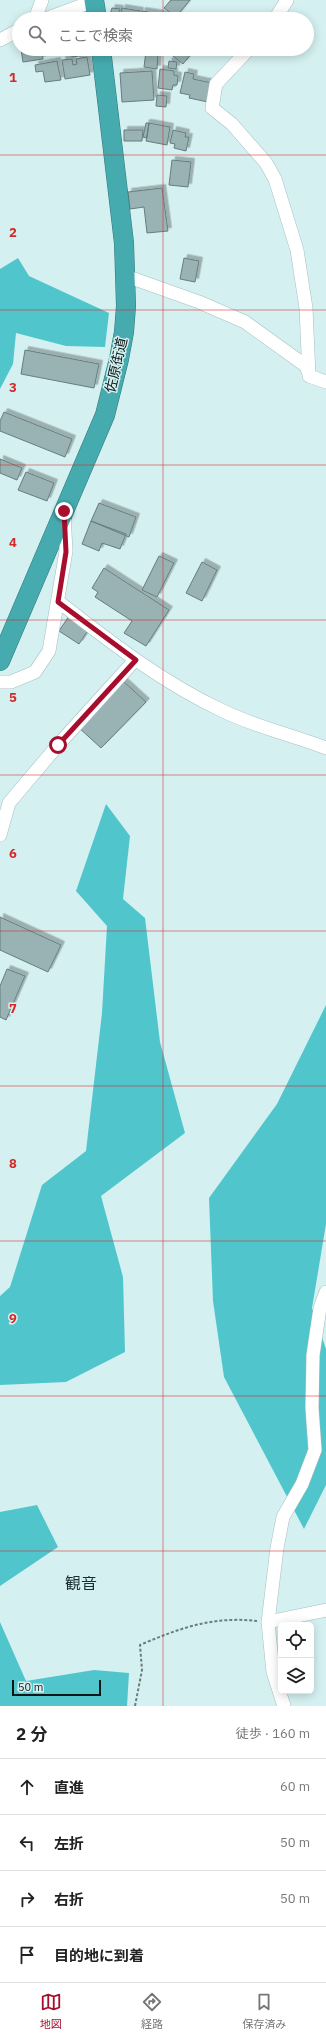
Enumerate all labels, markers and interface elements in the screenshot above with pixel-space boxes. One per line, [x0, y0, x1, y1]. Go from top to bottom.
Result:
search box [12, 12, 314, 56]
icon: search [26, 23, 48, 45]
text: ここで検索 [58, 26, 133, 45]
text: 1 [9, 69, 17, 86]
text: 2 [9, 224, 17, 241]
street label: 佐原街道 [101, 336, 131, 394]
text: 3 [9, 379, 17, 396]
route end [55, 502, 73, 520]
text: 4 [9, 534, 17, 551]
text: 5 [9, 689, 17, 706]
route start [49, 736, 67, 754]
text: 6 [9, 845, 17, 862]
text: 7 [9, 1000, 17, 1017]
text: 8 [9, 1155, 17, 1172]
text: 9 [9, 1310, 17, 1327]
district label: 観音 [65, 1573, 97, 1593]
map controls [278, 1622, 314, 1694]
button: locate [278, 1622, 314, 1658]
button: layers [278, 1658, 314, 1694]
scale bar [12, 1678, 101, 1697]
text: 50 m [18, 1680, 43, 1694]
text: 2 分 [16, 1723, 47, 1745]
text: 徒歩 · 160 m [236, 1725, 310, 1742]
icon: ahead [16, 1776, 38, 1798]
text: 直進 [54, 1778, 84, 1797]
text: 60 m [280, 1778, 310, 1795]
icon: left [16, 1832, 38, 1854]
text: 左折 [54, 1834, 84, 1853]
text: 50 m [280, 1834, 310, 1851]
icon: right [16, 1888, 38, 1910]
text: 右折 [54, 1890, 84, 1909]
text: 50 m [280, 1890, 310, 1907]
icon: arrive [16, 1944, 38, 1966]
text: 目的地に到着 [54, 1946, 144, 1965]
tab: 地図 [40, 1991, 62, 2031]
tab: 経路 [141, 1991, 163, 2031]
tab: 保存済み [242, 1991, 286, 2031]

